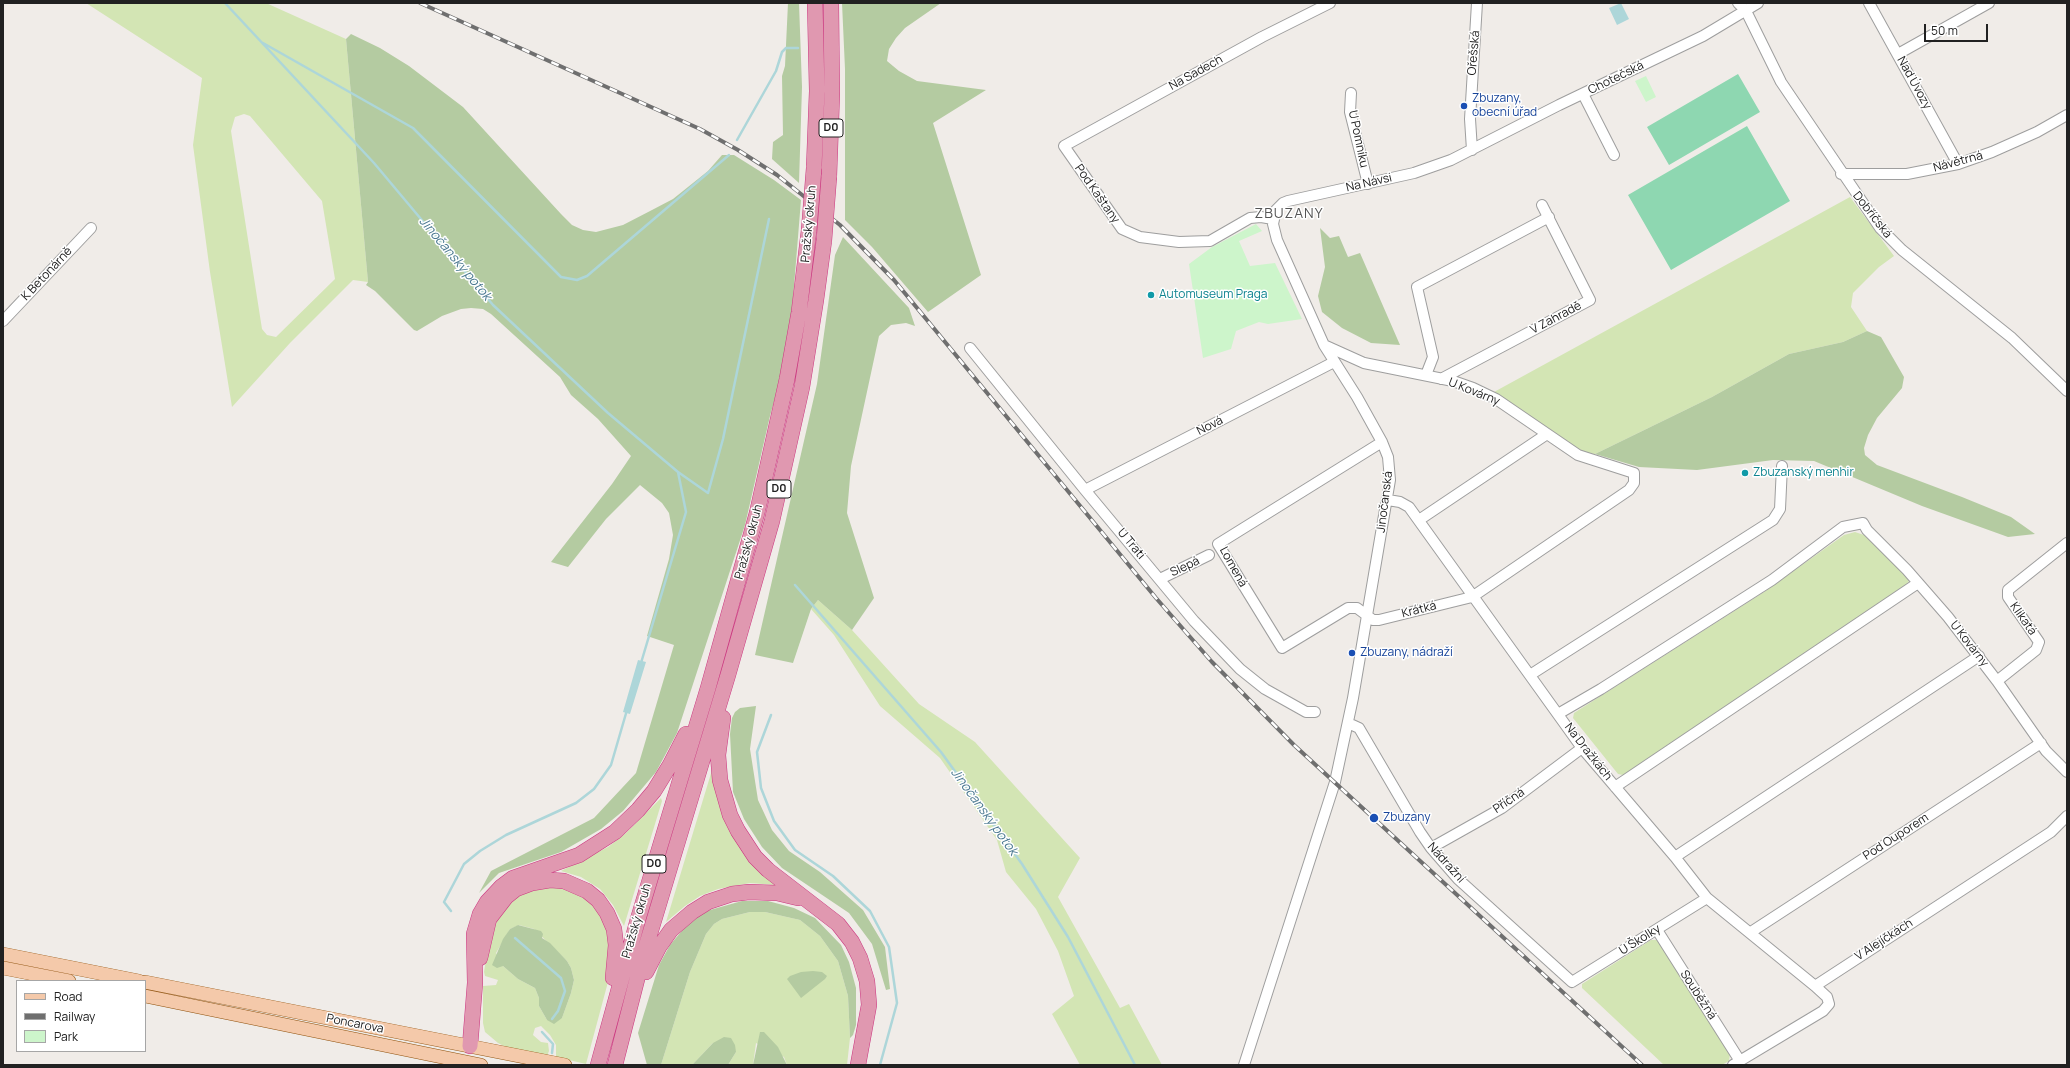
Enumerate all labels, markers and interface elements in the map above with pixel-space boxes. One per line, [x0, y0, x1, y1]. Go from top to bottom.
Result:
scale bar [1926, 16, 1990, 42]
text: 50 m [1931, 22, 1958, 39]
street label: Ořešská [1465, 30, 1483, 76]
street label: Na Sadech [1167, 52, 1225, 94]
street label: Nad Úvozy [1894, 54, 1934, 112]
street label: Chotečská [1586, 58, 1646, 98]
place label: Zbuzany, obecní úřad [1472, 92, 1537, 120]
marker: Zbuzany, obecní úřad [1459, 101, 1469, 111]
street label: U Pomníku [1345, 109, 1371, 169]
road number: D0 [819, 119, 843, 137]
street label: Návětrná [1932, 148, 1984, 176]
street label: Pod Kaštany [1071, 162, 1123, 226]
street label: Na Návsi [1345, 171, 1393, 195]
street label: Pražský okruh [798, 185, 820, 263]
street label: Dobříčská [1849, 189, 1895, 241]
district label: ZBUZANY [1255, 206, 1323, 222]
water label: Jinočanský potok [416, 214, 494, 304]
street label: K Betonárně [19, 244, 75, 304]
place label: Automuseum Praga [1159, 288, 1267, 302]
marker: Automuseum Praga [1146, 290, 1156, 300]
street label: V Zahradě [1528, 299, 1584, 337]
street label: U Kovárny [1446, 375, 1502, 409]
street label: Nová [1194, 413, 1226, 439]
place label: Zbuzanský menhir [1753, 466, 1854, 480]
marker: Zbuzanský menhir [1740, 468, 1750, 478]
street label: Jinočanská [1374, 470, 1396, 534]
road number: D0 [767, 480, 791, 498]
street label: Pražský okruh [732, 503, 766, 581]
street label: U Trati [1114, 526, 1148, 562]
street label: Lomená [1216, 544, 1250, 590]
street label: Slepá [1168, 554, 1202, 580]
street label: Krátká [1400, 599, 1438, 621]
street label: Klikatá [2007, 600, 2039, 638]
street label: U Kovárny [1947, 618, 1991, 670]
place label: Zbuzany, nádraží [1360, 646, 1453, 660]
marker: Zbuzany, nádraží [1347, 648, 1357, 658]
street label: Na Dražkách [1561, 720, 1615, 784]
water label: Jinočanský potok [947, 765, 1021, 859]
street label: Příčná [1491, 785, 1527, 817]
place label: Zbuzany [1383, 811, 1430, 825]
street label: Pod Ouporem [1861, 811, 1931, 863]
marker: Zbuzany [1368, 812, 1380, 824]
street label: Nádražní [1424, 840, 1468, 886]
road number: D0 [642, 855, 666, 873]
street label: Pražský okruh [619, 882, 655, 960]
street label: V Alejíčkách [1852, 916, 1916, 964]
street label: U Školky [1617, 922, 1663, 958]
street label: Souběžná [1677, 968, 1719, 1022]
legend [16, 980, 146, 1052]
text: Road [54, 988, 82, 1005]
text: Railway [54, 1008, 95, 1025]
street label: Poncarova [325, 1011, 385, 1037]
text: Park [54, 1028, 78, 1045]

